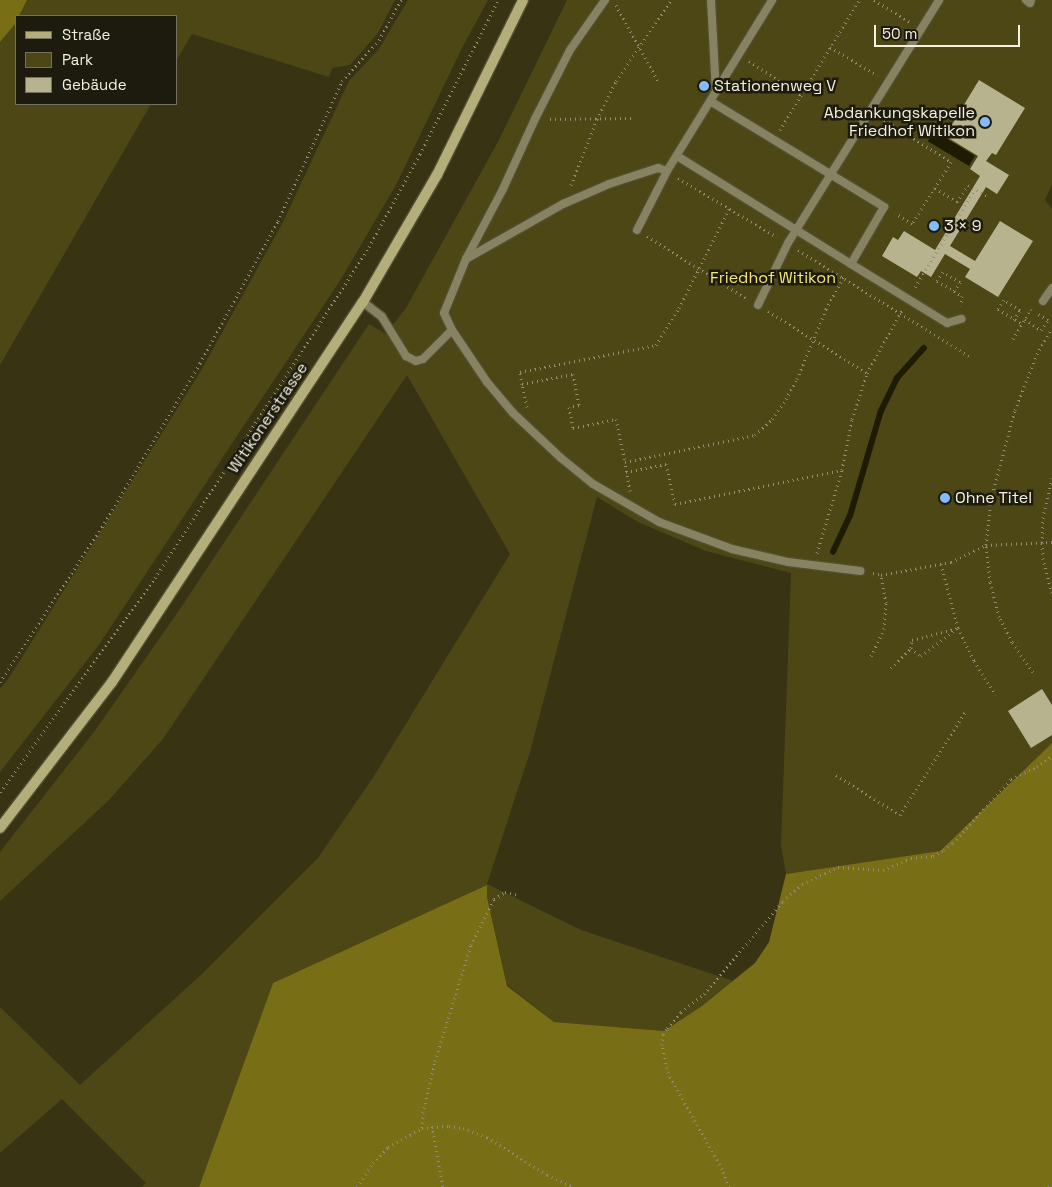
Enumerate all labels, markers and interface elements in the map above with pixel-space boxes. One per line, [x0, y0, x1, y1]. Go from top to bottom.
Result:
legend [15, 15, 178, 105]
scale bar [877, 15, 1023, 47]
text: 50 m [882, 24, 917, 43]
text: Straße [62, 25, 110, 44]
text: Park [62, 50, 93, 69]
text: Gebäude [62, 75, 127, 94]
place label: Stationenweg V [714, 76, 836, 96]
marker: Stationenweg V [698, 80, 710, 92]
place label: Abdankungskapelle Friedhof Witikon [824, 103, 975, 141]
marker: Abdankungskapelle Friedhof Witikon [979, 116, 991, 128]
place label: 3 × 9 [944, 216, 982, 236]
marker: 3 × 9 [928, 220, 940, 232]
park label: Friedhof Witikon [710, 268, 836, 288]
street label: Witikonerstrasse [224, 359, 312, 477]
place label: Ohne Titel [955, 488, 1033, 508]
marker: Ohne Titel [939, 492, 951, 504]

